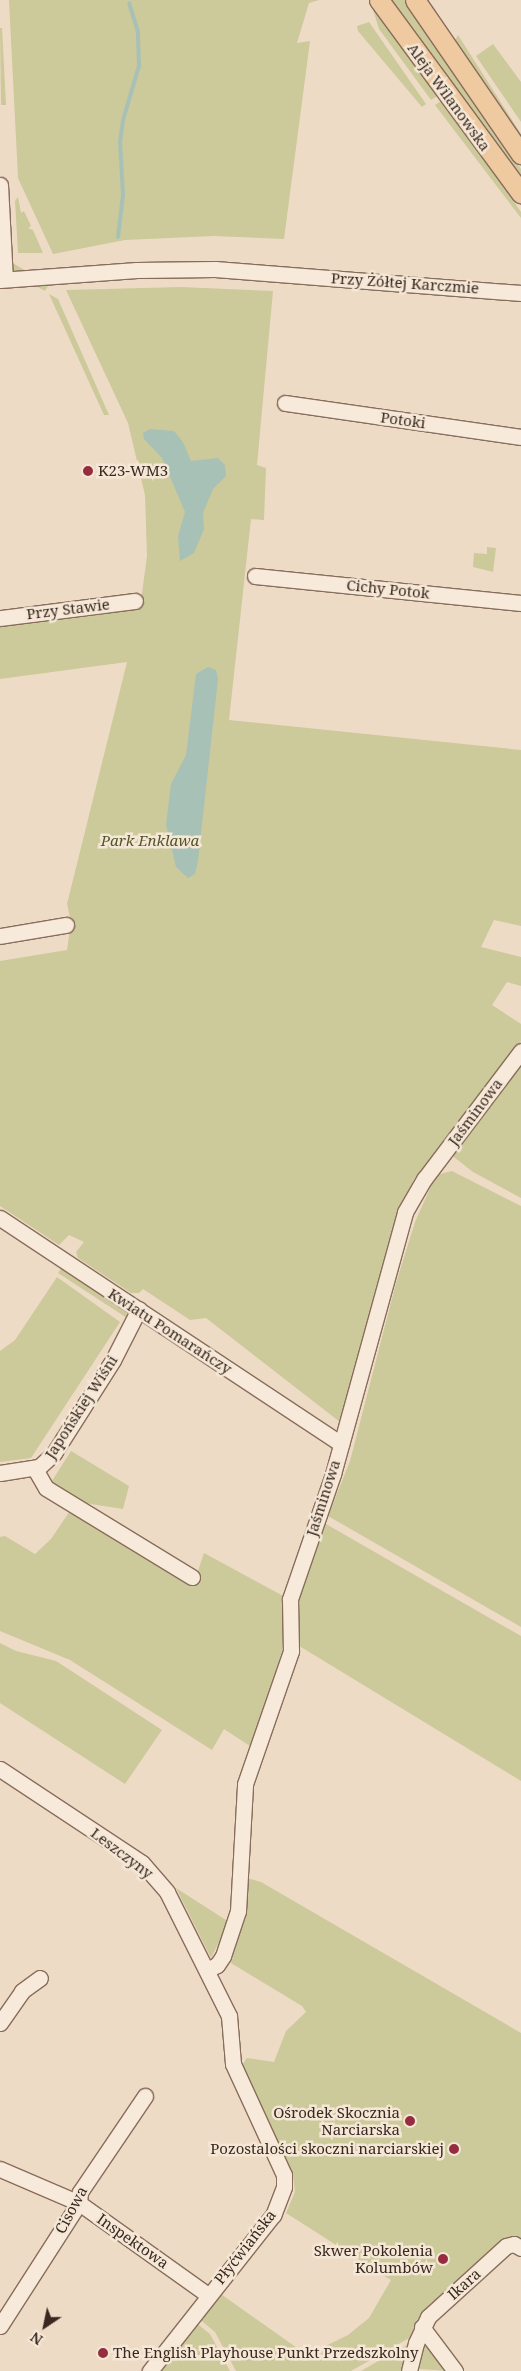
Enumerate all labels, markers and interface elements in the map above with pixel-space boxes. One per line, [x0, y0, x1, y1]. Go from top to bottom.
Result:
street label: Aleja Wilanowska [404, 40, 494, 154]
street label: Przy Żółtej Karczmie [330, 269, 480, 297]
street label: Potoki [379, 408, 427, 432]
place label: K23-WM3 [98, 462, 168, 480]
marker: K23-WM3 [82, 465, 94, 477]
street label: Cichy Potok [346, 576, 430, 602]
street label: Przy Stawie [25, 595, 111, 623]
park label: Park Enklawa [101, 832, 199, 850]
street label: Jaśminowa [444, 1075, 506, 1149]
street label: Kwiatu Pomarańczy [105, 1284, 235, 1378]
street label: Japońskiej Wiśni [41, 1352, 121, 1462]
street label: Jaśminowa [302, 1458, 344, 1538]
street label: Leszczyny [87, 1824, 157, 1882]
place label: Ośrodek Skocznia Narciarska [273, 2103, 400, 2138]
marker: Ośrodek Skocznia Narciarska [404, 2115, 416, 2127]
place label: Pozostalości skoczni narciarskiej [210, 2140, 444, 2158]
marker: Pozostalości skoczni narciarskiej [448, 2143, 460, 2155]
street label: Cisowa [51, 2183, 91, 2237]
street label: Płyćwiańska [210, 2206, 280, 2288]
street label: Inspektowa [94, 2210, 172, 2272]
place label: Skwer Pokolenia Kolumbów [314, 2241, 433, 2276]
marker: Skwer Pokolenia Kolumbów [437, 2253, 449, 2265]
street label: Ikara [444, 2265, 484, 2303]
north arrow [20, 2301, 70, 2351]
text: N [26, 2328, 46, 2350]
place label: The English Playhouse Punkt Przedszkolny [113, 2344, 418, 2362]
marker: The English Playhouse Punkt Przedszkolny [97, 2347, 109, 2359]

